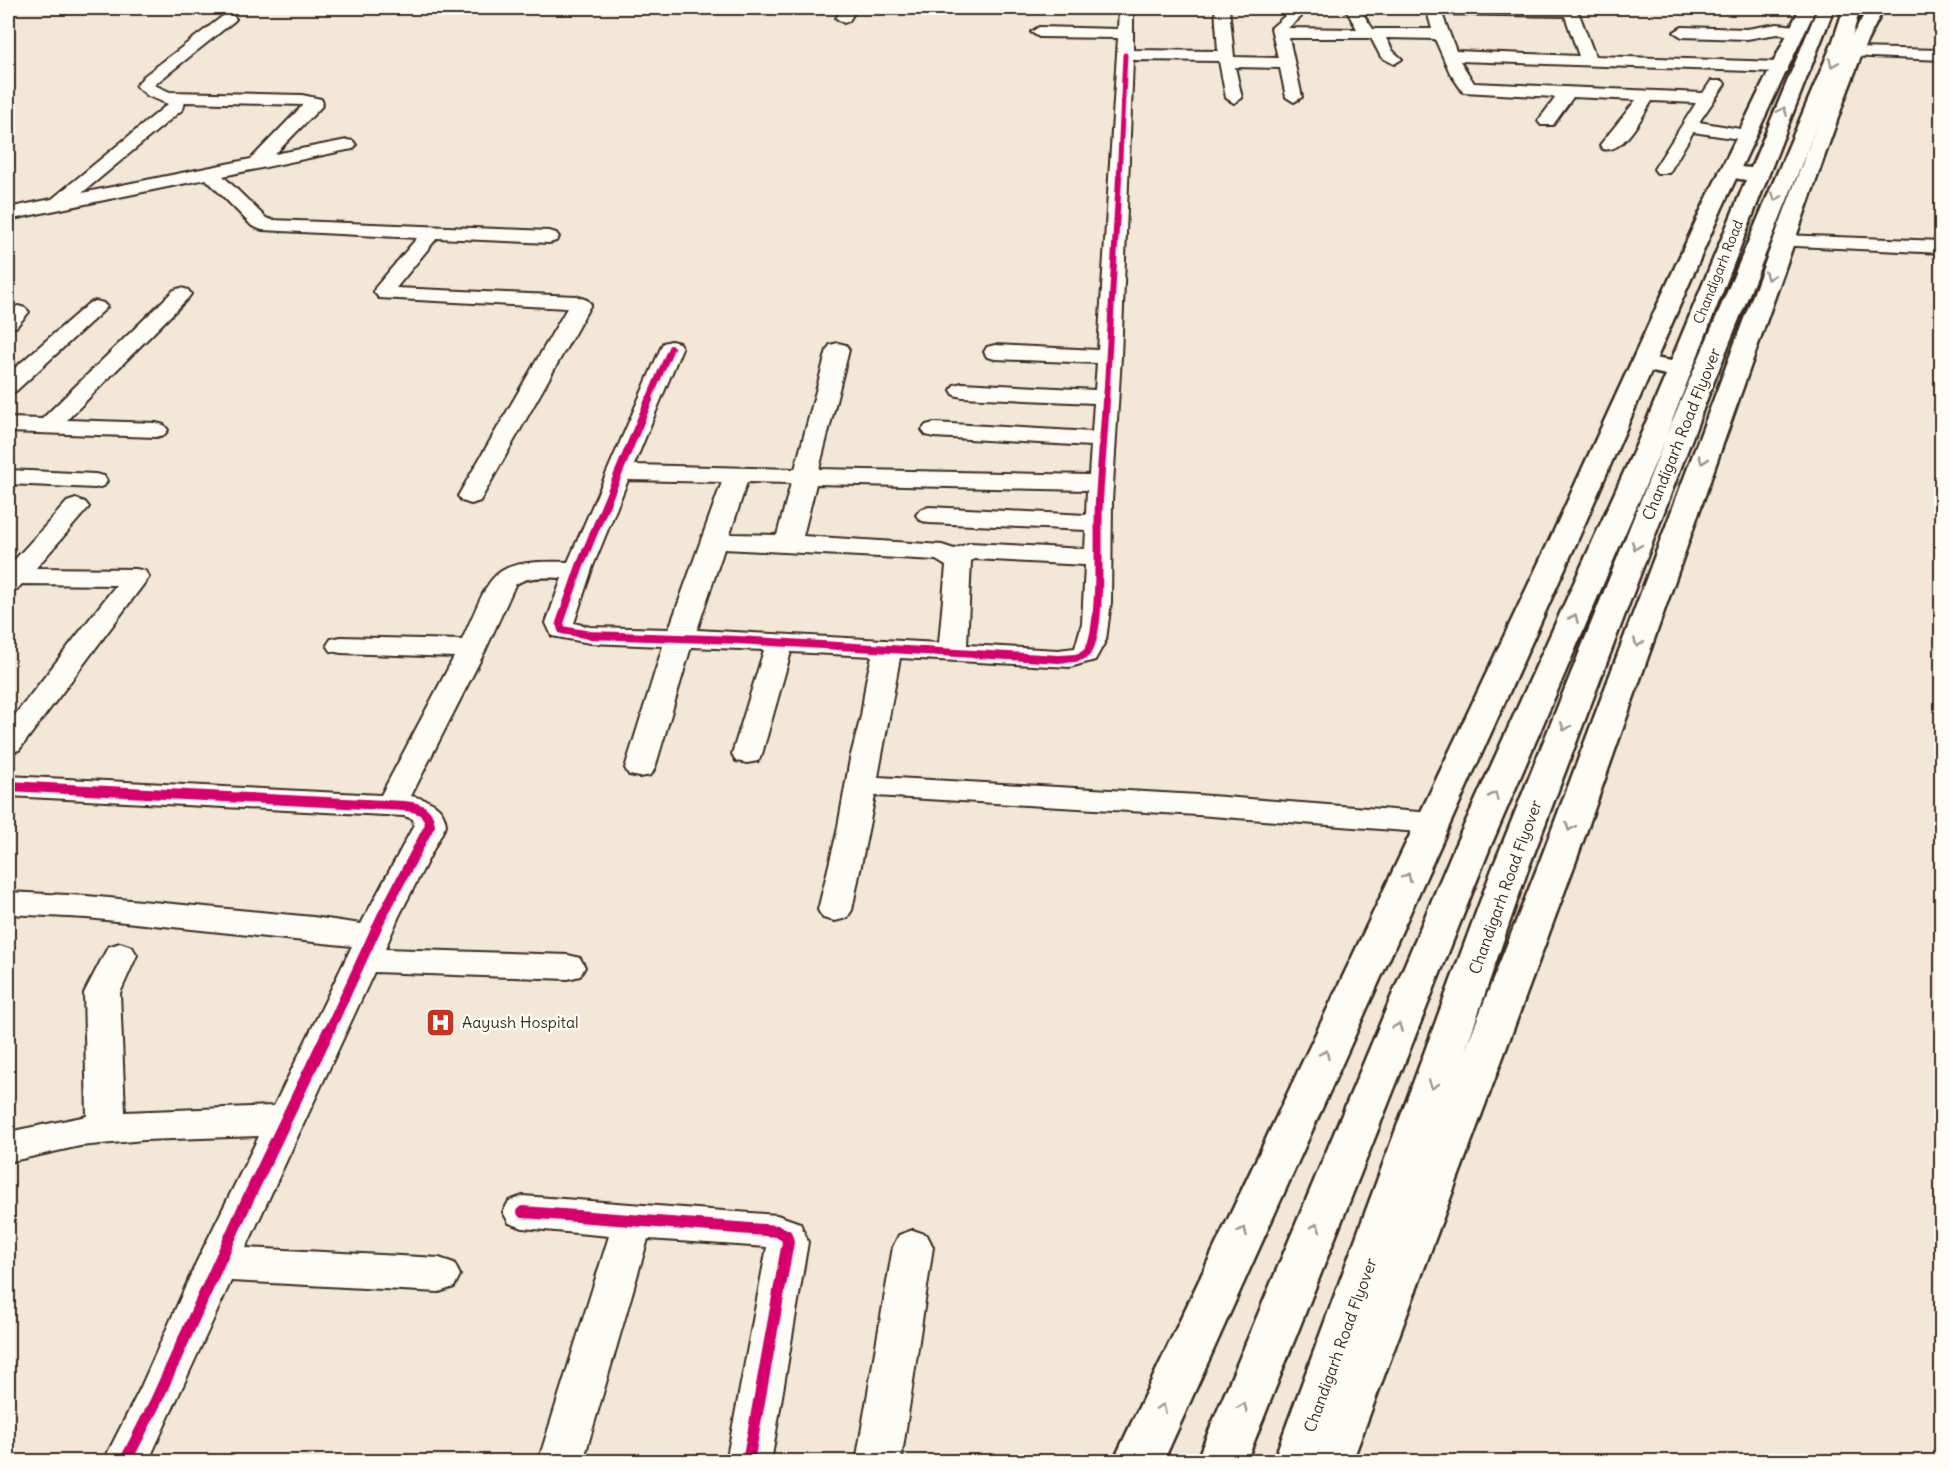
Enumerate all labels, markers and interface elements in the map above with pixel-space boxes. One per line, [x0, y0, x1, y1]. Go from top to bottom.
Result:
one-way arrow [1828, 56, 1840, 67]
one-way arrow [1776, 107, 1788, 118]
one-way arrow [1771, 191, 1783, 202]
street label: Chandigarh Road [1689, 217, 1747, 327]
one-way arrow [1764, 270, 1776, 281]
street label: Chandigarh Road Flyover [1637, 345, 1725, 523]
one-way arrow [1698, 454, 1711, 465]
one-way arrow [1631, 540, 1643, 551]
one-way arrow [1567, 614, 1579, 625]
one-way arrow [1632, 638, 1645, 648]
one-way arrow [1560, 721, 1572, 732]
one-way arrow [1487, 792, 1499, 803]
street label: Chandigarh Road Flyover [1464, 797, 1546, 977]
one-way arrow [1565, 821, 1578, 831]
one-way arrow [1400, 873, 1412, 884]
hospital icon: Aayush Hospital [425, 1006, 457, 1038]
place label: Aayush Hospital [462, 1012, 579, 1032]
one-way arrow [1391, 1022, 1403, 1033]
one-way arrow [1318, 1050, 1330, 1061]
one-way arrow [1427, 1079, 1440, 1090]
one-way arrow [1309, 1222, 1321, 1233]
one-way arrow [1236, 1226, 1248, 1237]
street label: Chandigarh Road Flyover [1299, 1255, 1381, 1435]
one-way arrow [1236, 1403, 1248, 1414]
one-way arrow [1154, 1404, 1166, 1415]

